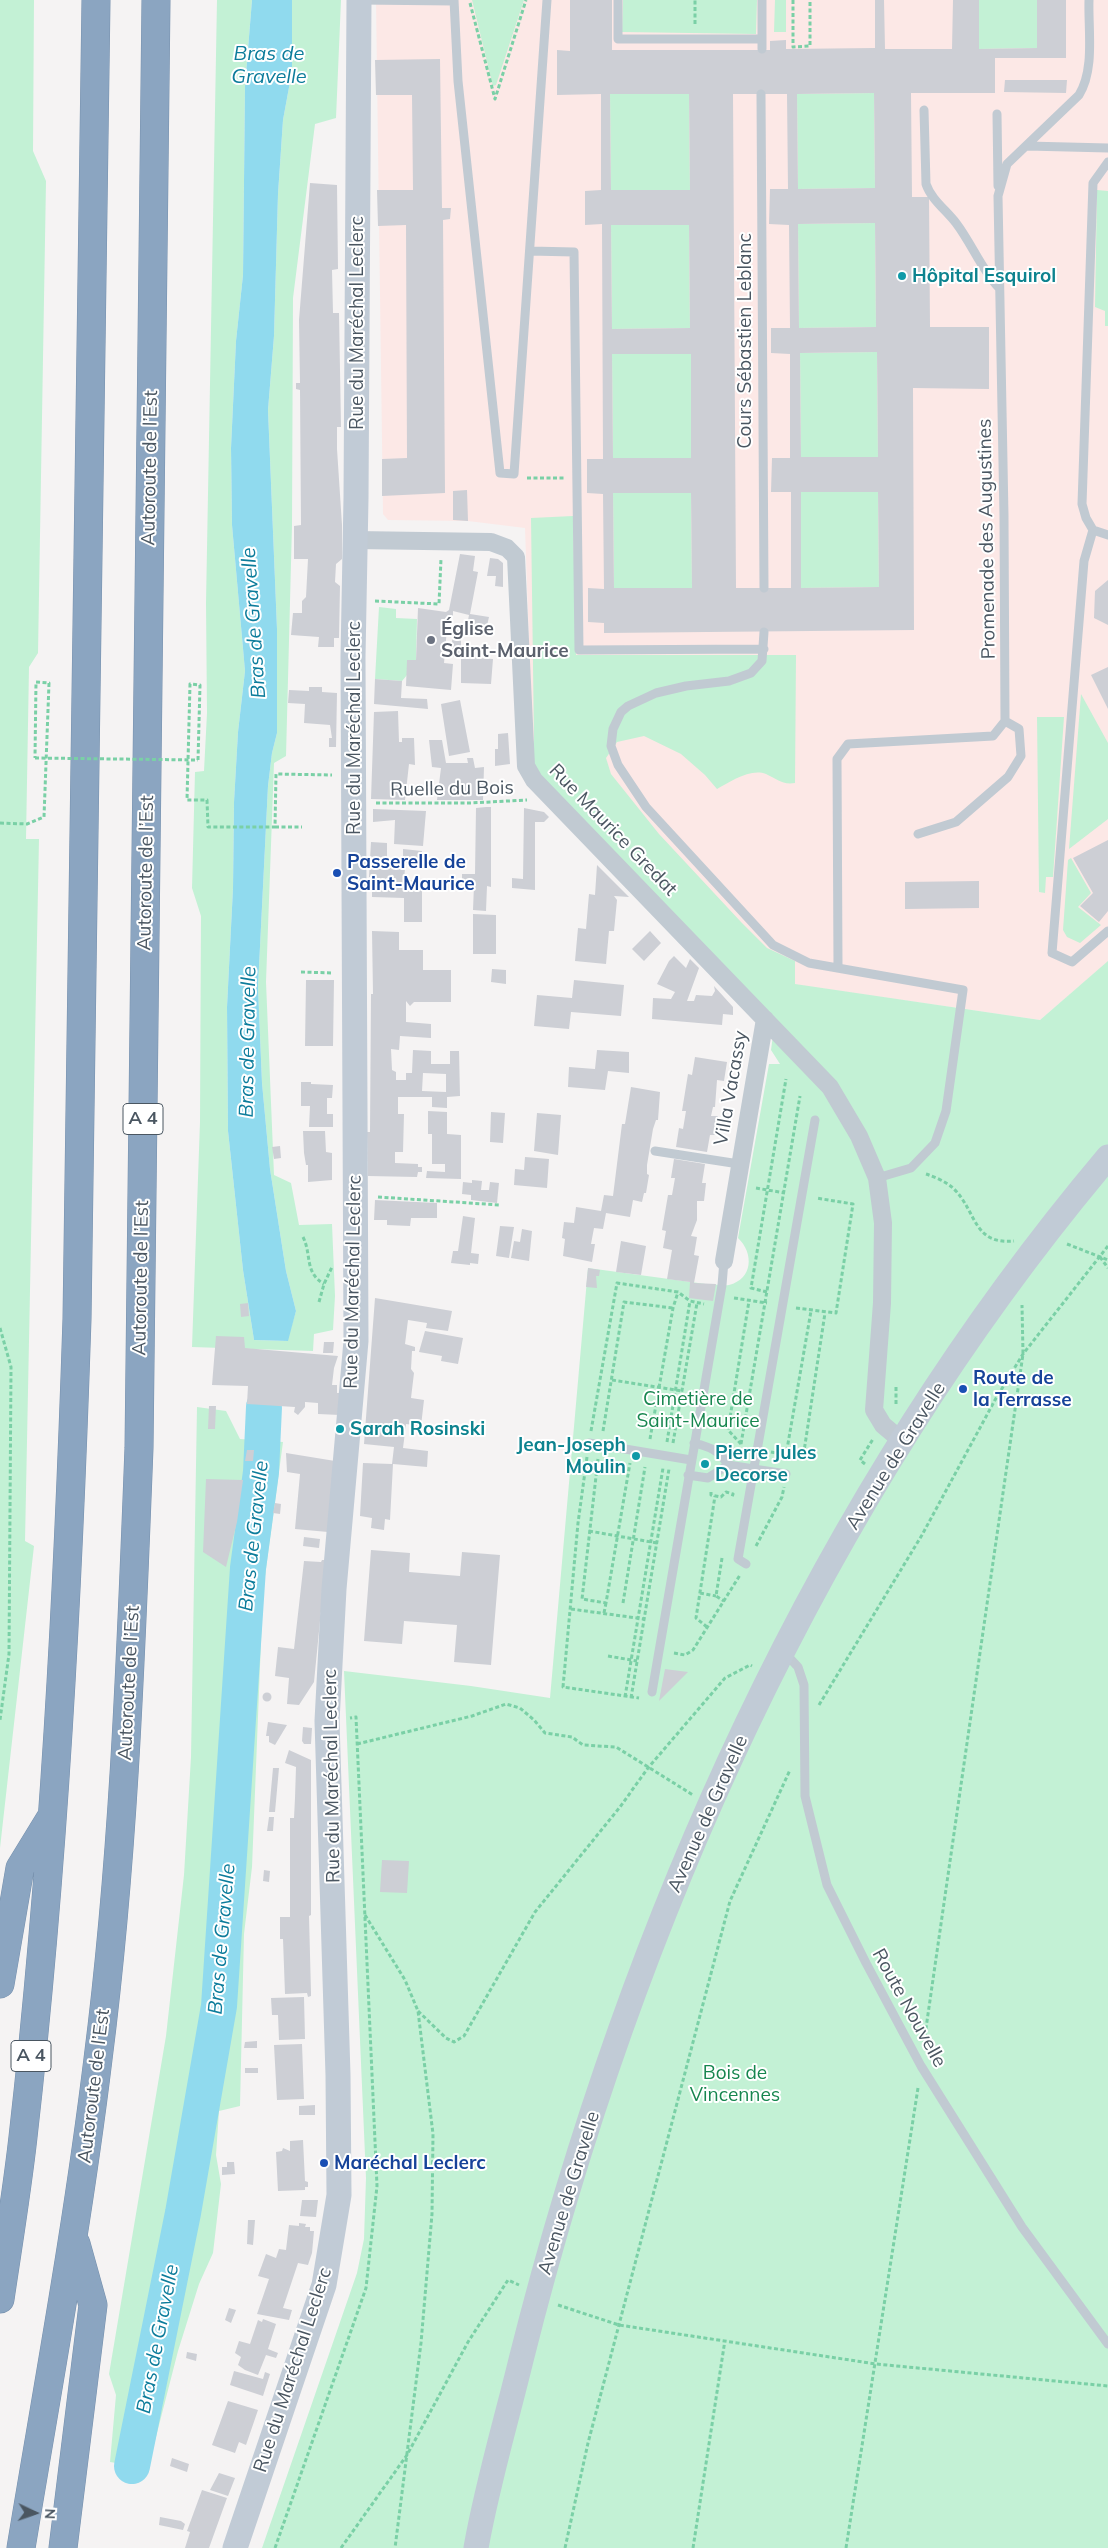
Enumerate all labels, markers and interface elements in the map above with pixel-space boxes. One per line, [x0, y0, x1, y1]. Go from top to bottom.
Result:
water label: Bras de Gravelle [231, 42, 307, 89]
street label: Rue du Maréchal Leclerc [346, 216, 368, 430]
street label: Cours Sébastien Leblanc [734, 233, 756, 449]
place label: Hôpital Esquirol [912, 265, 1056, 287]
marker: Hôpital Esquirol [896, 270, 908, 282]
street label: Autoroute de l’Est [137, 390, 163, 546]
street label: Promenade des Augustines [973, 418, 1001, 660]
water label: Bras de Gravelle [237, 547, 271, 699]
place label: Église Saint-Maurice [441, 618, 569, 662]
street label: Rue du Maréchal Leclerc [343, 621, 365, 835]
marker: Église Saint-Maurice [425, 634, 437, 646]
street label: Rue Maurice Gredat [544, 759, 682, 901]
street label: Ruelle du Bois [390, 777, 514, 801]
street label: Autoroute de l’Est [133, 795, 159, 951]
place label: Passerelle de Saint-Maurice [347, 851, 475, 895]
marker: Passerelle de Saint-Maurice [331, 867, 343, 879]
water label: Bras de Gravelle [235, 966, 261, 1118]
street label: Villa Vacassy [710, 1029, 752, 1147]
road number: A 4 [123, 1104, 163, 1134]
street label: Rue du Maréchal Leclerc [340, 1175, 366, 1389]
street label: Autoroute de l’Est [128, 1200, 154, 1356]
place label: Route de la Terrasse [973, 1367, 1072, 1411]
street label: Avenue de Gravelle [841, 1378, 951, 1534]
marker: Route de la Terrasse [957, 1383, 969, 1395]
park label: Cimetière de Saint-Maurice [636, 1388, 760, 1432]
place label: Sarah Rosinski [350, 1418, 485, 1440]
marker: Sarah Rosinski [334, 1423, 346, 1435]
place label: Jean-Joseph Moulin [516, 1434, 626, 1478]
place label: Pierre Jules Decorse [715, 1442, 817, 1486]
marker: Jean-Joseph Moulin [630, 1450, 642, 1462]
marker: Pierre Jules Decorse [699, 1458, 711, 1470]
water label: Bras de Gravelle [234, 1459, 274, 1613]
street label: Autoroute de l’Est [114, 1605, 144, 1761]
street label: Rue du Maréchal Leclerc [319, 1669, 345, 1883]
street label: Avenue de Gravelle [663, 1732, 753, 1896]
water label: Bras de Gravelle [203, 1863, 241, 2015]
street label: Route Nouvelle [867, 1945, 951, 2071]
street label: Autoroute de l’Est [73, 2008, 115, 2164]
road number: A 4 [11, 2040, 51, 2072]
park label: Bois de Vincennes [690, 2062, 780, 2106]
street label: Avenue de Gravelle [533, 2109, 605, 2277]
place label: Maréchal Leclerc [334, 2152, 486, 2174]
marker: Maréchal Leclerc [318, 2157, 330, 2169]
water label: Bras de Gravelle [132, 2262, 184, 2416]
street label: Rue du Maréchal Leclerc [249, 2265, 337, 2475]
north arrow [10, 2488, 60, 2538]
text: N [41, 2508, 59, 2520]

